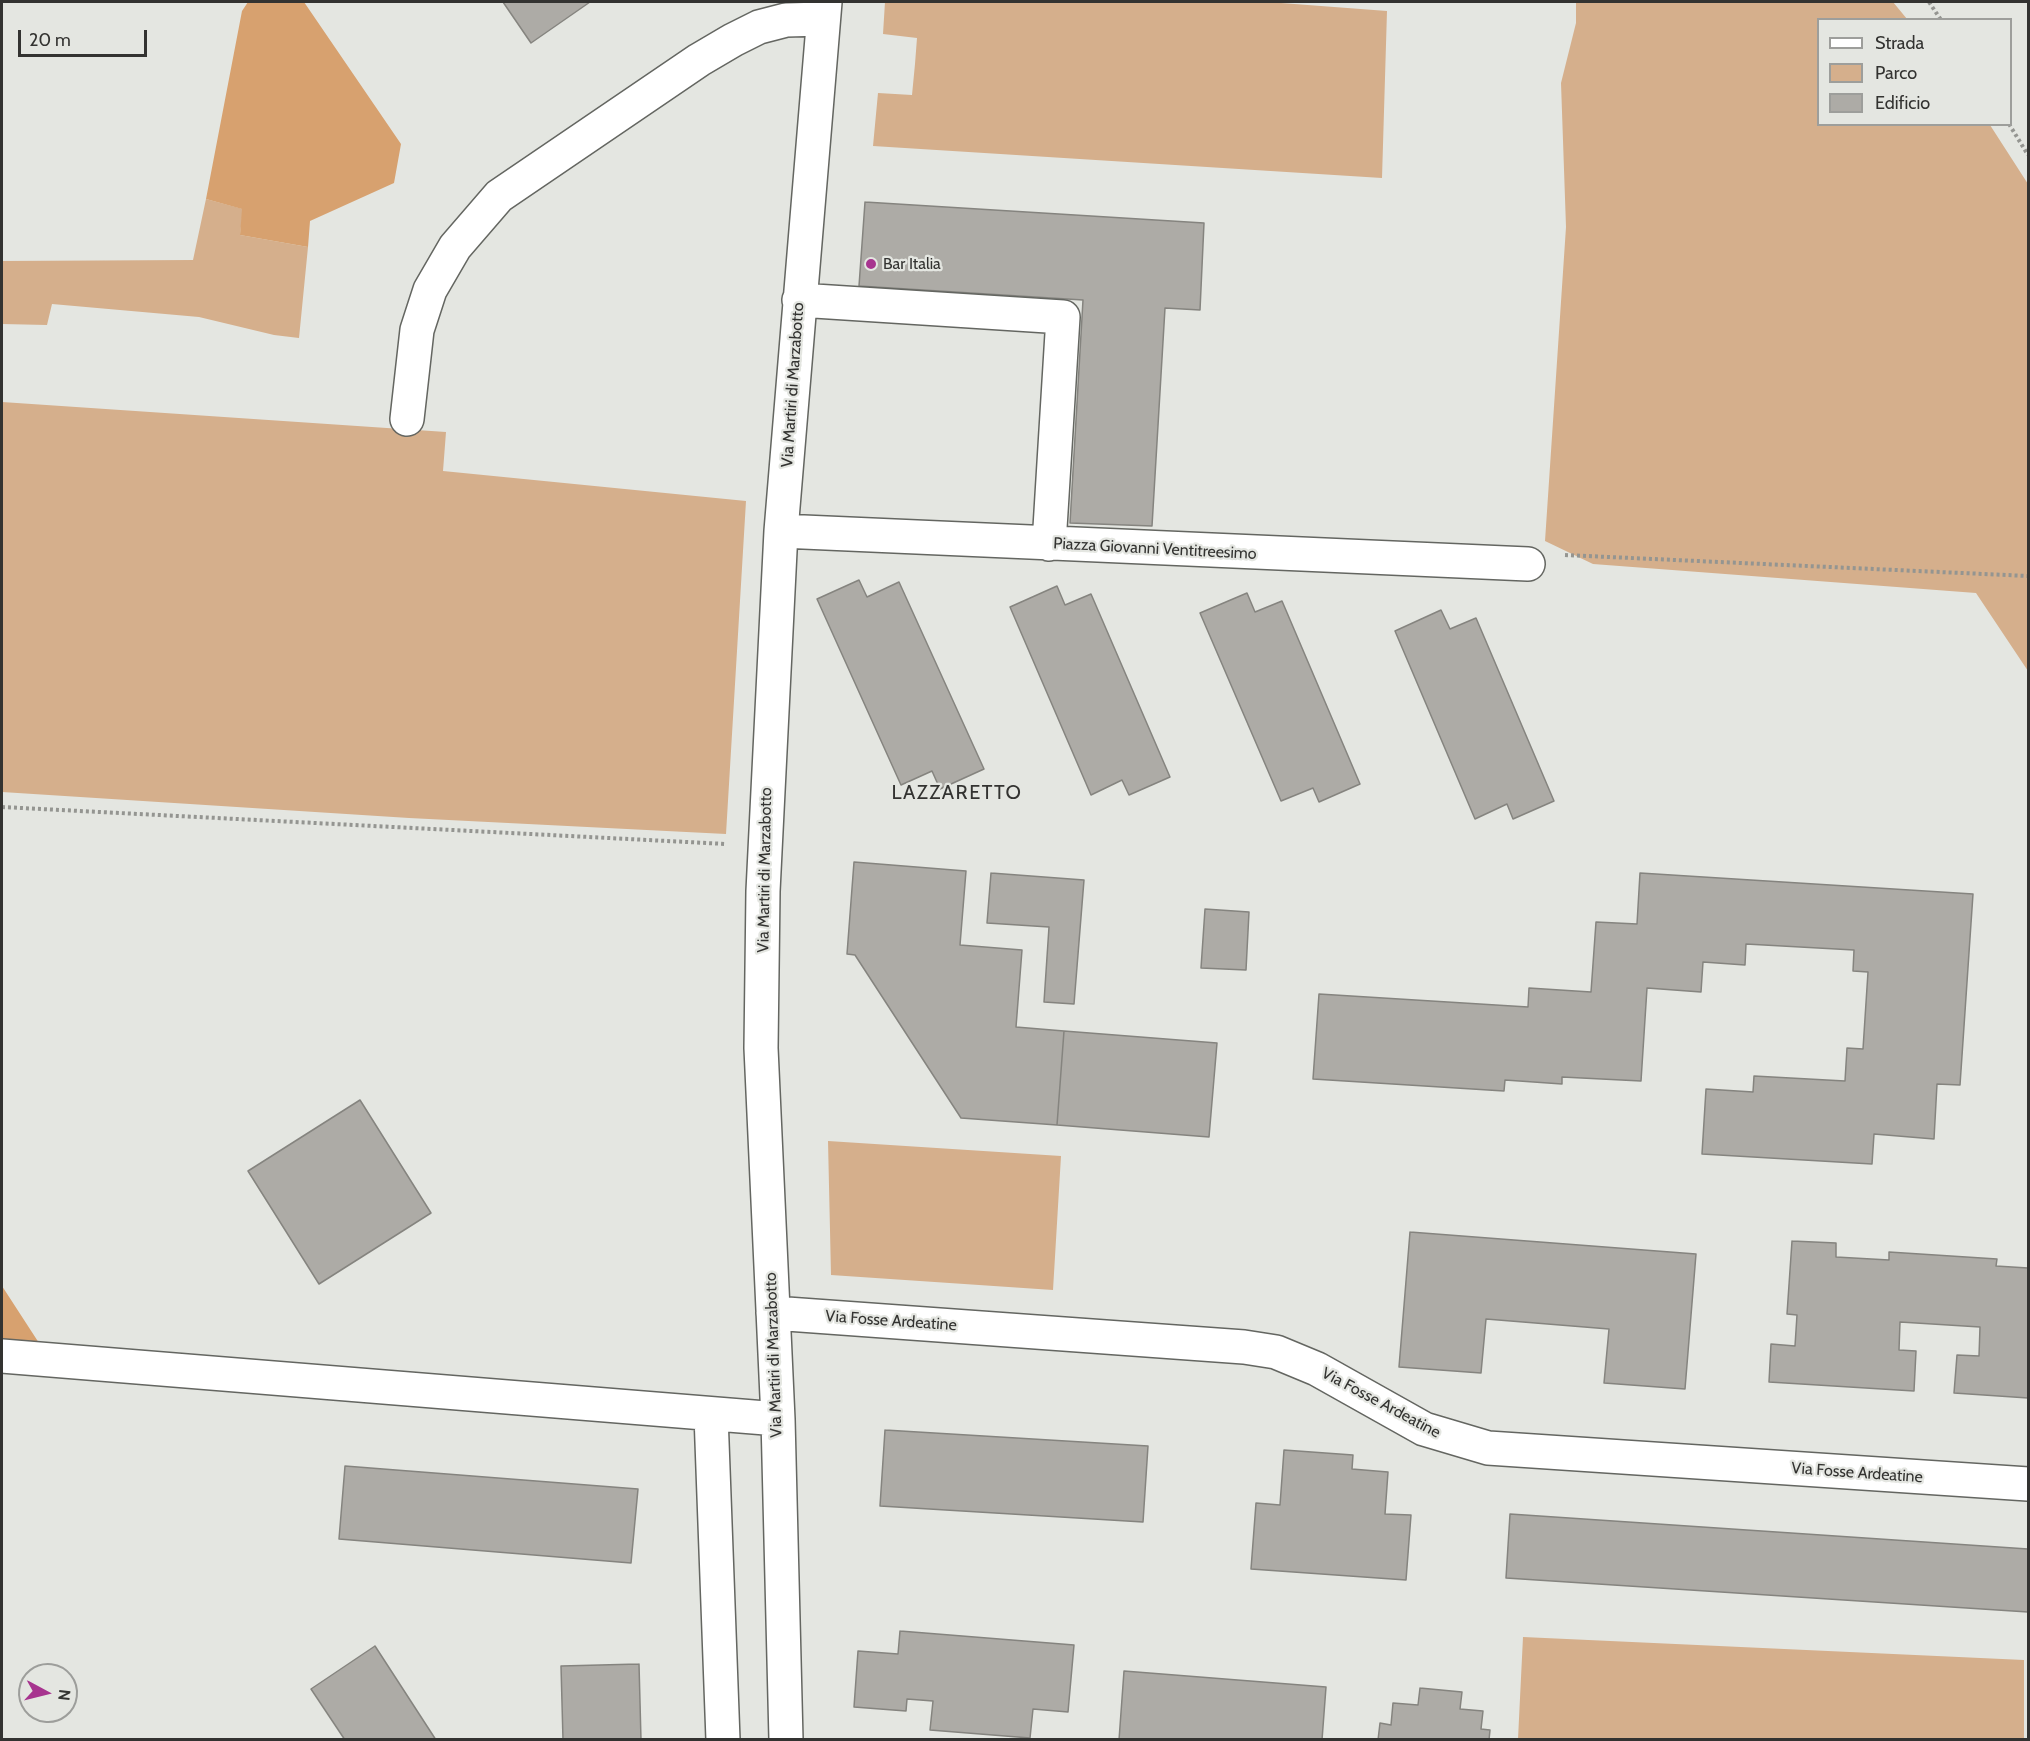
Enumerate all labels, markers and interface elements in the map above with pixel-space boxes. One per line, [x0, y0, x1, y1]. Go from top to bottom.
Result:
scale bar [21, 18, 150, 56]
legend [1817, 18, 2012, 126]
text: 20 m [29, 29, 71, 51]
text: Strada [1875, 32, 1924, 54]
text: Parco [1875, 62, 1917, 84]
text: Edificio [1875, 92, 1930, 114]
place label: Bar Italia [883, 254, 941, 274]
marker: Bar Italia [864, 257, 878, 271]
street label: Via Martiri di Marzabotto [778, 302, 808, 468]
street label: Piazza Giovanni Ventitreesimo [1053, 534, 1257, 564]
district label: LAZZARETTO [892, 781, 1022, 805]
street label: Via Martiri di Marzabotto [754, 787, 776, 953]
street label: Via Martiri di Marzabotto [762, 1272, 786, 1438]
street label: Via Fosse Ardeatine [825, 1307, 957, 1335]
street label: Via Fosse Ardeatine [1318, 1364, 1444, 1442]
street label: Via Fosse Ardeatine [1791, 1459, 1923, 1487]
north arrow [18, 1663, 78, 1723]
text: N [54, 1688, 74, 1702]

